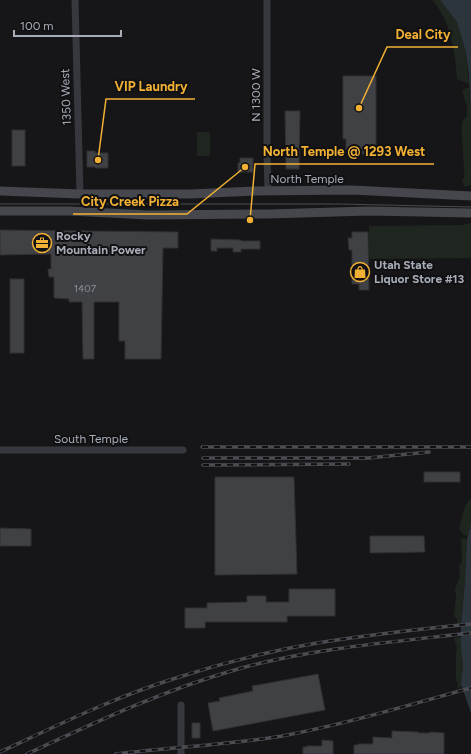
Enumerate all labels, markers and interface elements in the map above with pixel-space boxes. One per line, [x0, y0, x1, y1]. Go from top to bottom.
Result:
scale bar [14, 12, 121, 38]
text: 100 m [20, 19, 54, 33]
callout: Deal City [387, 22, 458, 47]
text: Deal City [395, 27, 451, 42]
street label: 1350 West [58, 68, 74, 126]
street label: N 1300 W [249, 68, 263, 122]
callout: VIP Laundry [106, 74, 195, 99]
text: VIP Laundry [115, 79, 188, 94]
callout: North Temple @ 1293 West [255, 139, 434, 164]
text: North Temple @ 1293 West [263, 144, 425, 159]
street label: North Temple [270, 172, 344, 186]
callout: City Creek Pizza [73, 189, 187, 214]
text: City Creek Pizza [81, 194, 179, 209]
place label: Rocky Mountain Power [56, 229, 146, 257]
office icon: Rocky Mountain Power [31, 232, 53, 254]
place label: Utah State Liquor Store #13 [374, 258, 465, 286]
shop icon: Utah State Liquor Store #13 [349, 261, 371, 283]
house number: 1407 [74, 282, 97, 295]
street label: South Temple [54, 432, 129, 446]

